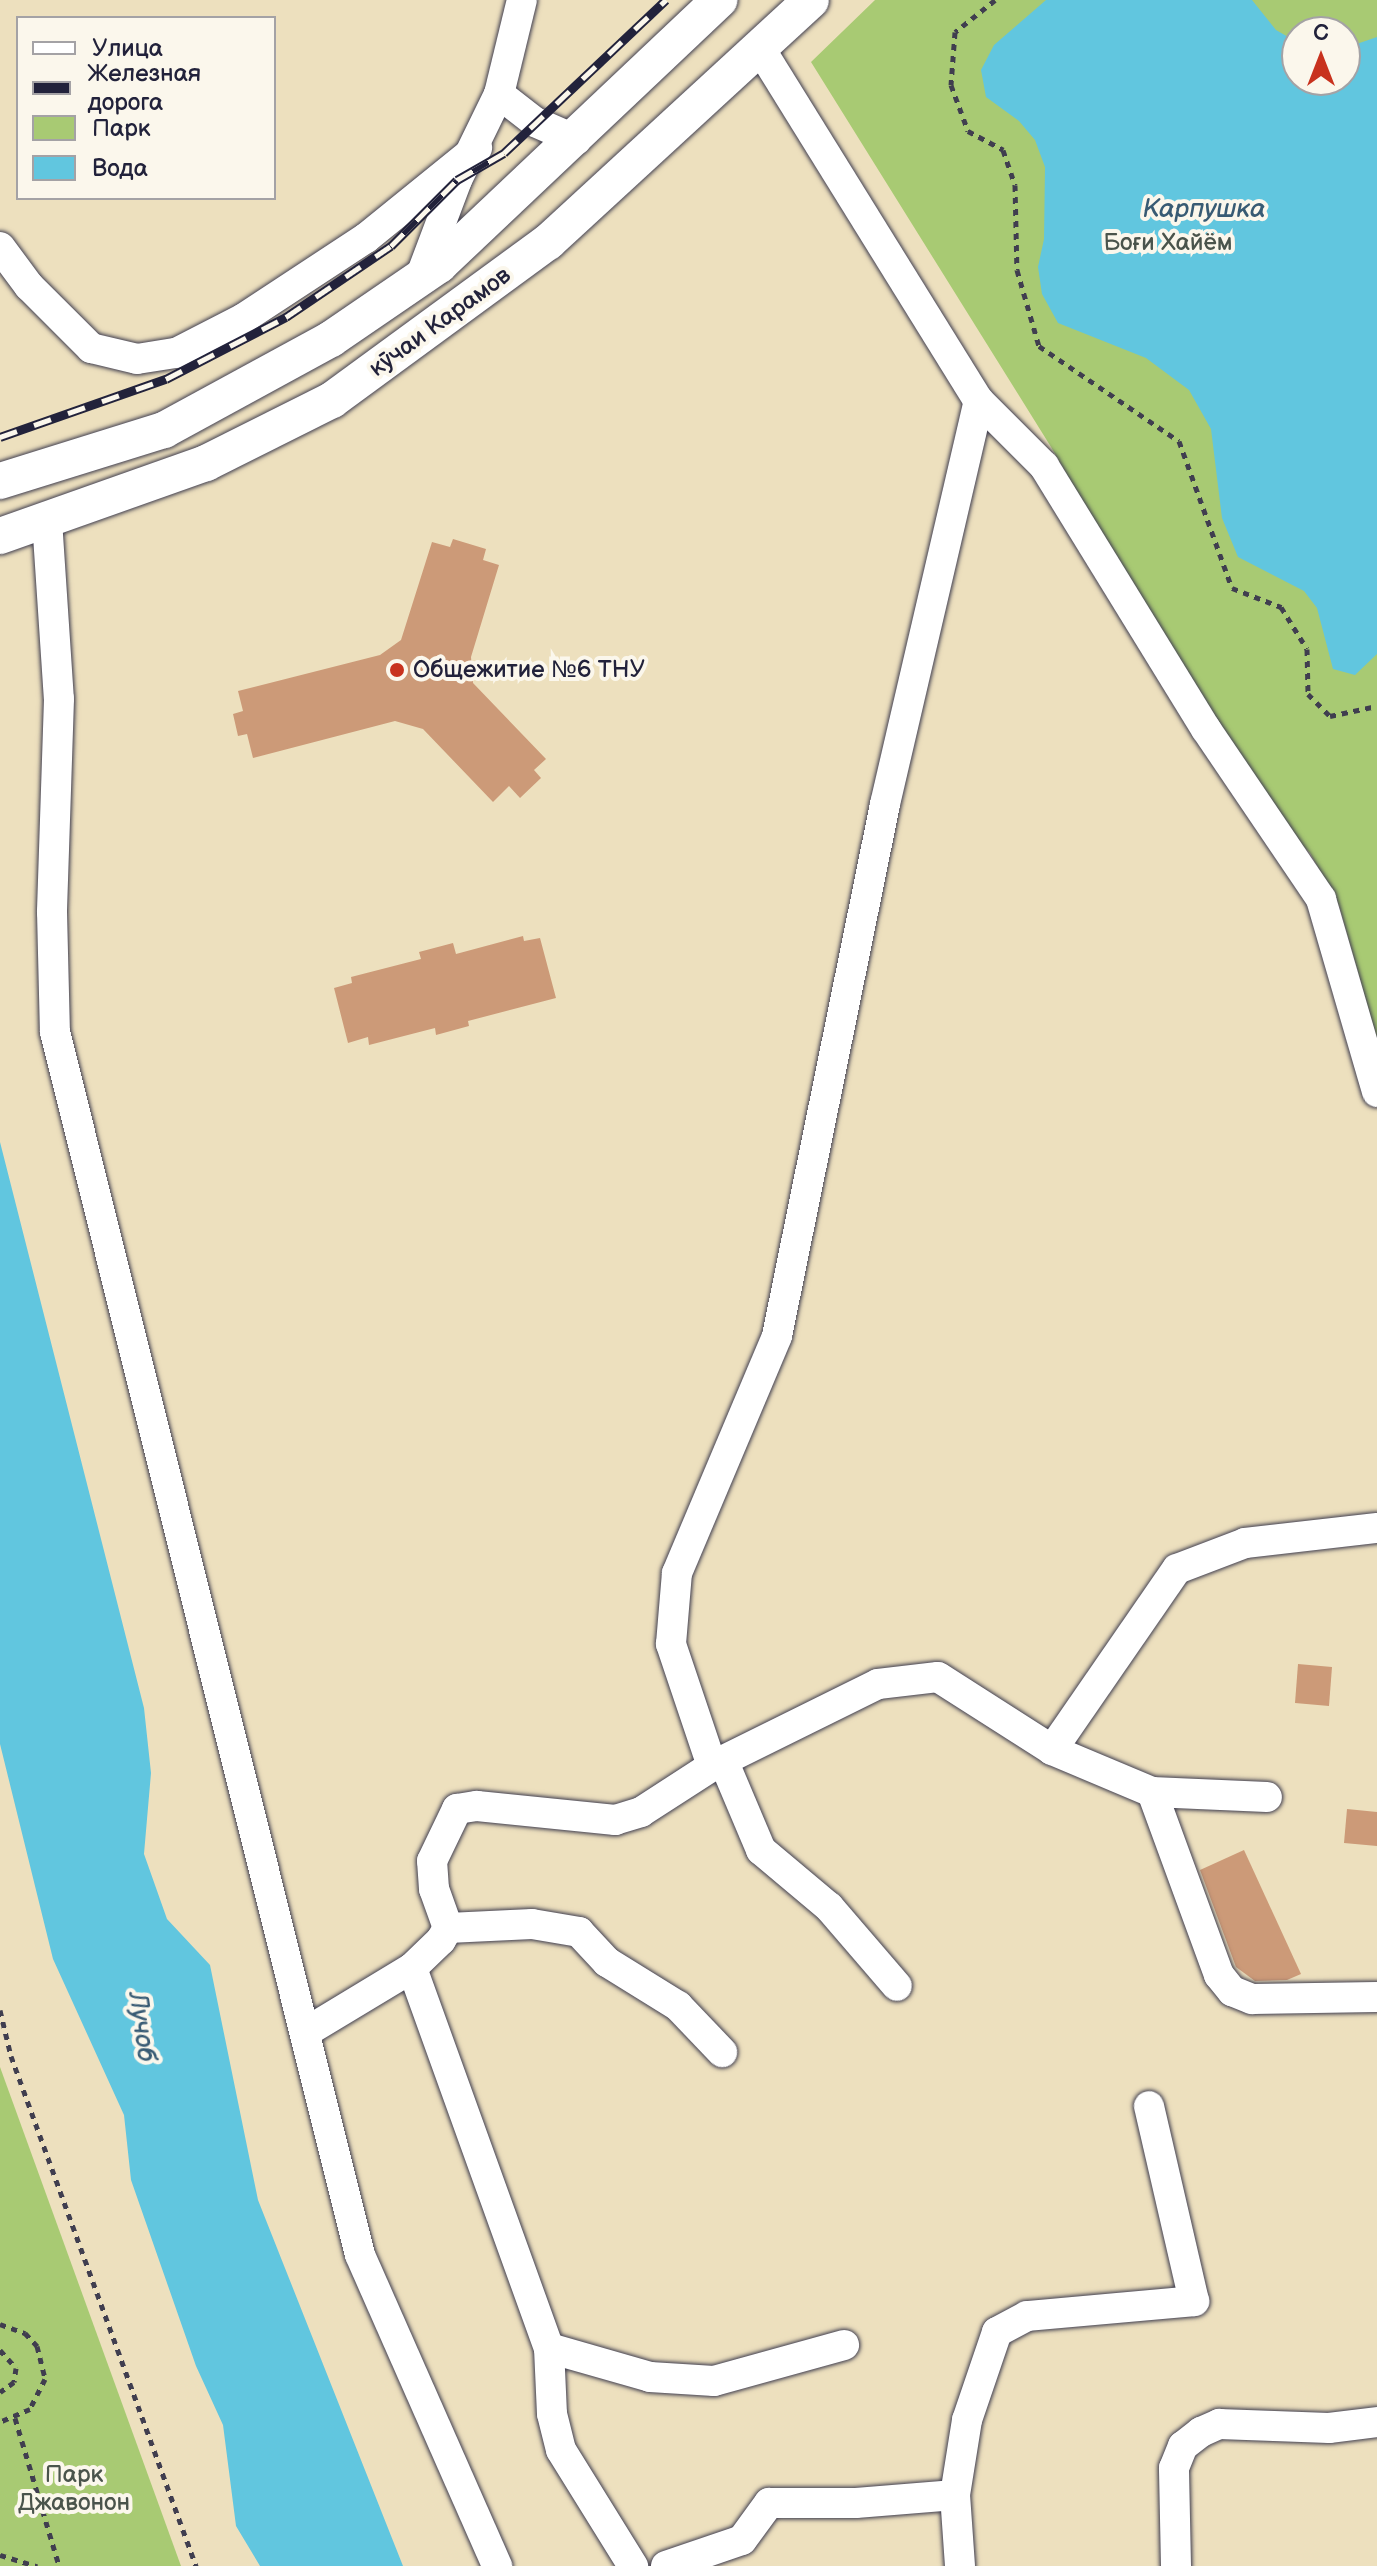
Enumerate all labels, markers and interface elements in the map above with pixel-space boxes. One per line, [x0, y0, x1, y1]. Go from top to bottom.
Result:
legend [16, 16, 276, 200]
north arrow [1281, 16, 1361, 96]
text: С [1313, 20, 1329, 47]
text: Улица [92, 34, 163, 63]
text: Железная дорога [87, 59, 201, 117]
text: Парк [92, 114, 150, 143]
text: Вода [92, 154, 148, 183]
water label: Карпушка [1142, 194, 1266, 226]
park label: Боғи Хайём [1103, 229, 1233, 257]
street label: кӯчаи Карамов [364, 261, 516, 383]
place label: Общежитие №6 ТНУ [413, 656, 645, 684]
marker: Общежитие №6 ТНУ [388, 661, 406, 679]
water label: Лучоб [121, 1990, 161, 2064]
park label: Парк Джавонон [18, 2461, 130, 2517]

